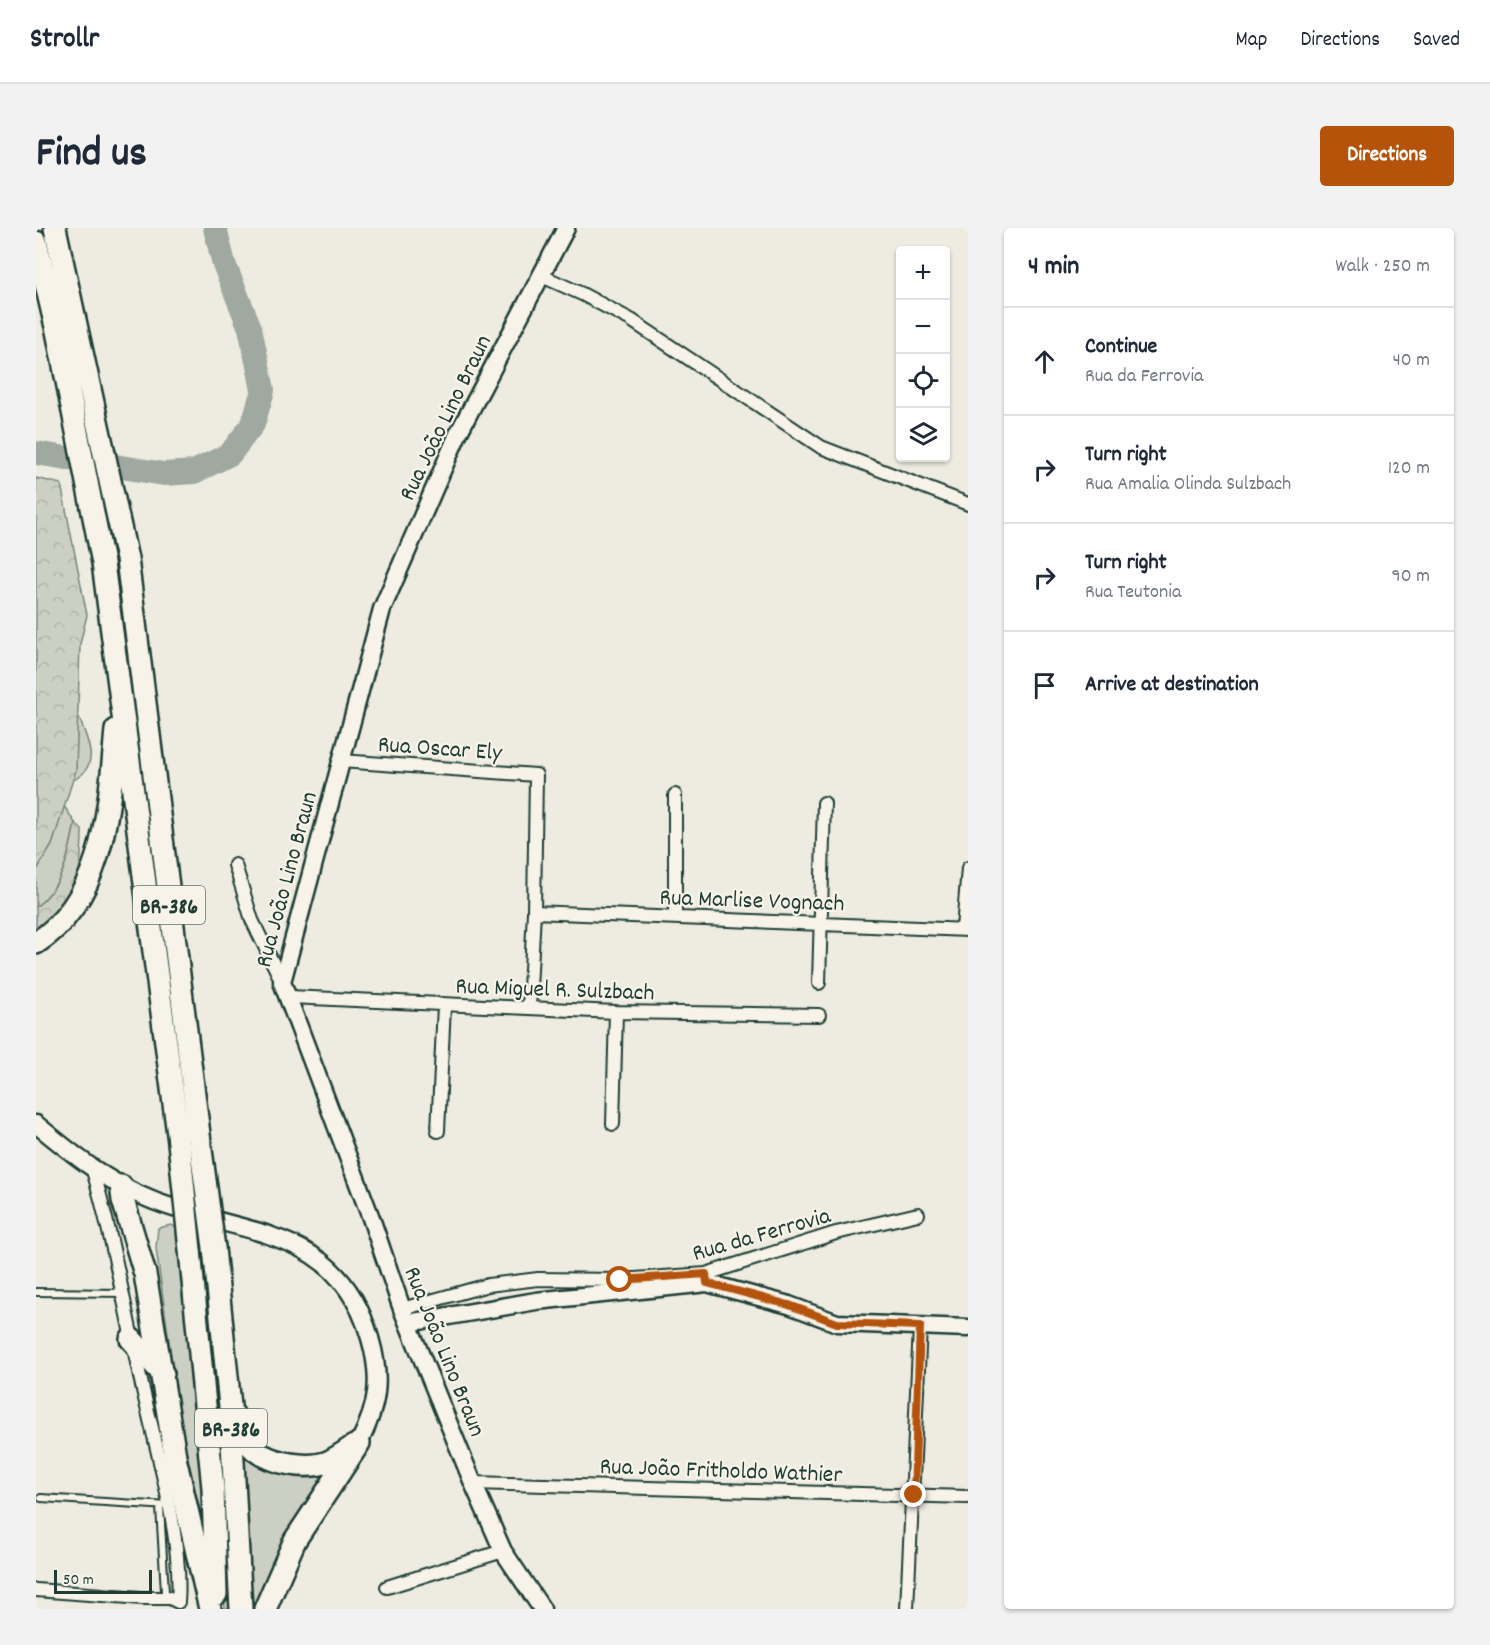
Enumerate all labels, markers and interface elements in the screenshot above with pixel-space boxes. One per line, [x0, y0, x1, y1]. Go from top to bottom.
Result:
text: Strollr [30, 21, 99, 61]
text: Map [1236, 26, 1267, 56]
text: Directions [1300, 26, 1380, 56]
text: Saved [1413, 26, 1460, 56]
text: Find us [36, 126, 147, 186]
button: Directions [1320, 126, 1454, 186]
map controls [896, 246, 950, 462]
button: + [896, 246, 950, 300]
text: 4 min [1028, 249, 1079, 286]
text: Walk · 250 m [1335, 253, 1430, 281]
button: − [896, 300, 950, 354]
street label: Rua João Lino Braun [392, 330, 502, 507]
text: Continue [1085, 332, 1157, 363]
icon: ahead [1028, 345, 1061, 378]
text: 40 m [1392, 347, 1430, 375]
button: locate [896, 354, 950, 408]
text: Rua da Ferrovia [1085, 363, 1204, 391]
button: layers [896, 408, 950, 462]
text: Turn right [1085, 440, 1167, 471]
icon: right [1028, 453, 1061, 486]
text: 120 m [1388, 455, 1430, 483]
text: Rua Amalia Olinda Sulzbach [1085, 471, 1291, 499]
text: Turn right [1085, 548, 1167, 579]
icon: right [1028, 561, 1061, 594]
text: 90 m [1392, 563, 1430, 591]
text: Rua Teutonia [1085, 579, 1181, 607]
icon: arrive [1028, 669, 1061, 702]
text: Arrive at destination [1085, 670, 1259, 701]
street label: Rua Oscar Ely [377, 729, 504, 771]
street label: Rua João Lino Braun [248, 788, 328, 971]
street label: Rua Marlise Vognach [659, 882, 845, 922]
road number: BR-386 [133, 886, 205, 924]
street label: Rua Miguel R. Sulzbach [455, 971, 655, 1011]
street label: Rua da Ferrovia [689, 1200, 836, 1272]
street label: Rua João Lino Braun [394, 1262, 493, 1442]
route start [606, 1266, 632, 1292]
road number: BR-386 [195, 1409, 267, 1447]
street label: Rua João Fritholdo Wathier [599, 1451, 843, 1493]
route end [900, 1481, 926, 1507]
scale bar [54, 1567, 152, 1594]
text: 50 m [63, 1569, 94, 1592]

